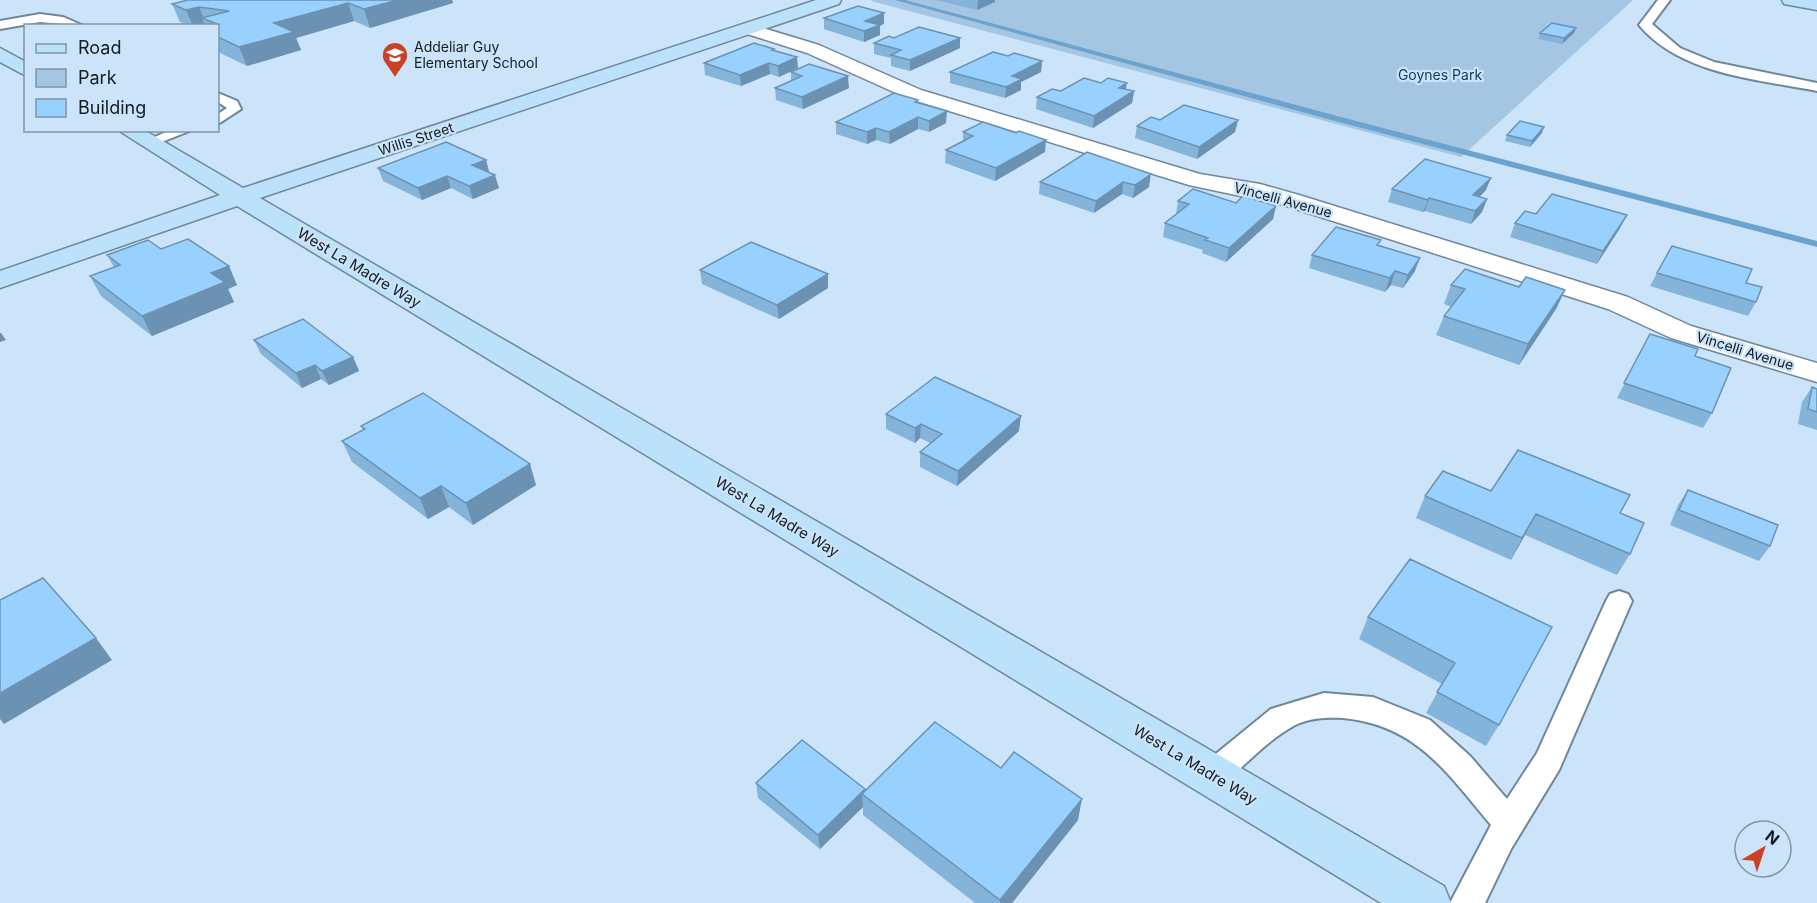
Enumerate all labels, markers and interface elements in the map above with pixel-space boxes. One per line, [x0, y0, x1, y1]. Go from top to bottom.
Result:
legend [24, 24, 219, 132]
text: Road [78, 37, 121, 58]
place label: Addeliar Guy Elementary School [414, 38, 538, 71]
school or university icon: Addeliar Guy Elementary School [380, 40, 410, 78]
park label: Goynes Park [1398, 66, 1482, 83]
text: Park [78, 67, 117, 88]
text: Building [78, 97, 146, 118]
street label: Willis Street [376, 118, 456, 159]
street label: Vincelli Avenue [1232, 178, 1334, 221]
street label: West La Madre Way [294, 223, 425, 312]
street label: Vincelli Avenue [1694, 328, 1796, 373]
street label: West La Madre Way [712, 472, 843, 561]
street label: West La Madre Way [1130, 720, 1261, 809]
north arrow [1733, 819, 1793, 879]
text: N [1761, 826, 1783, 849]

